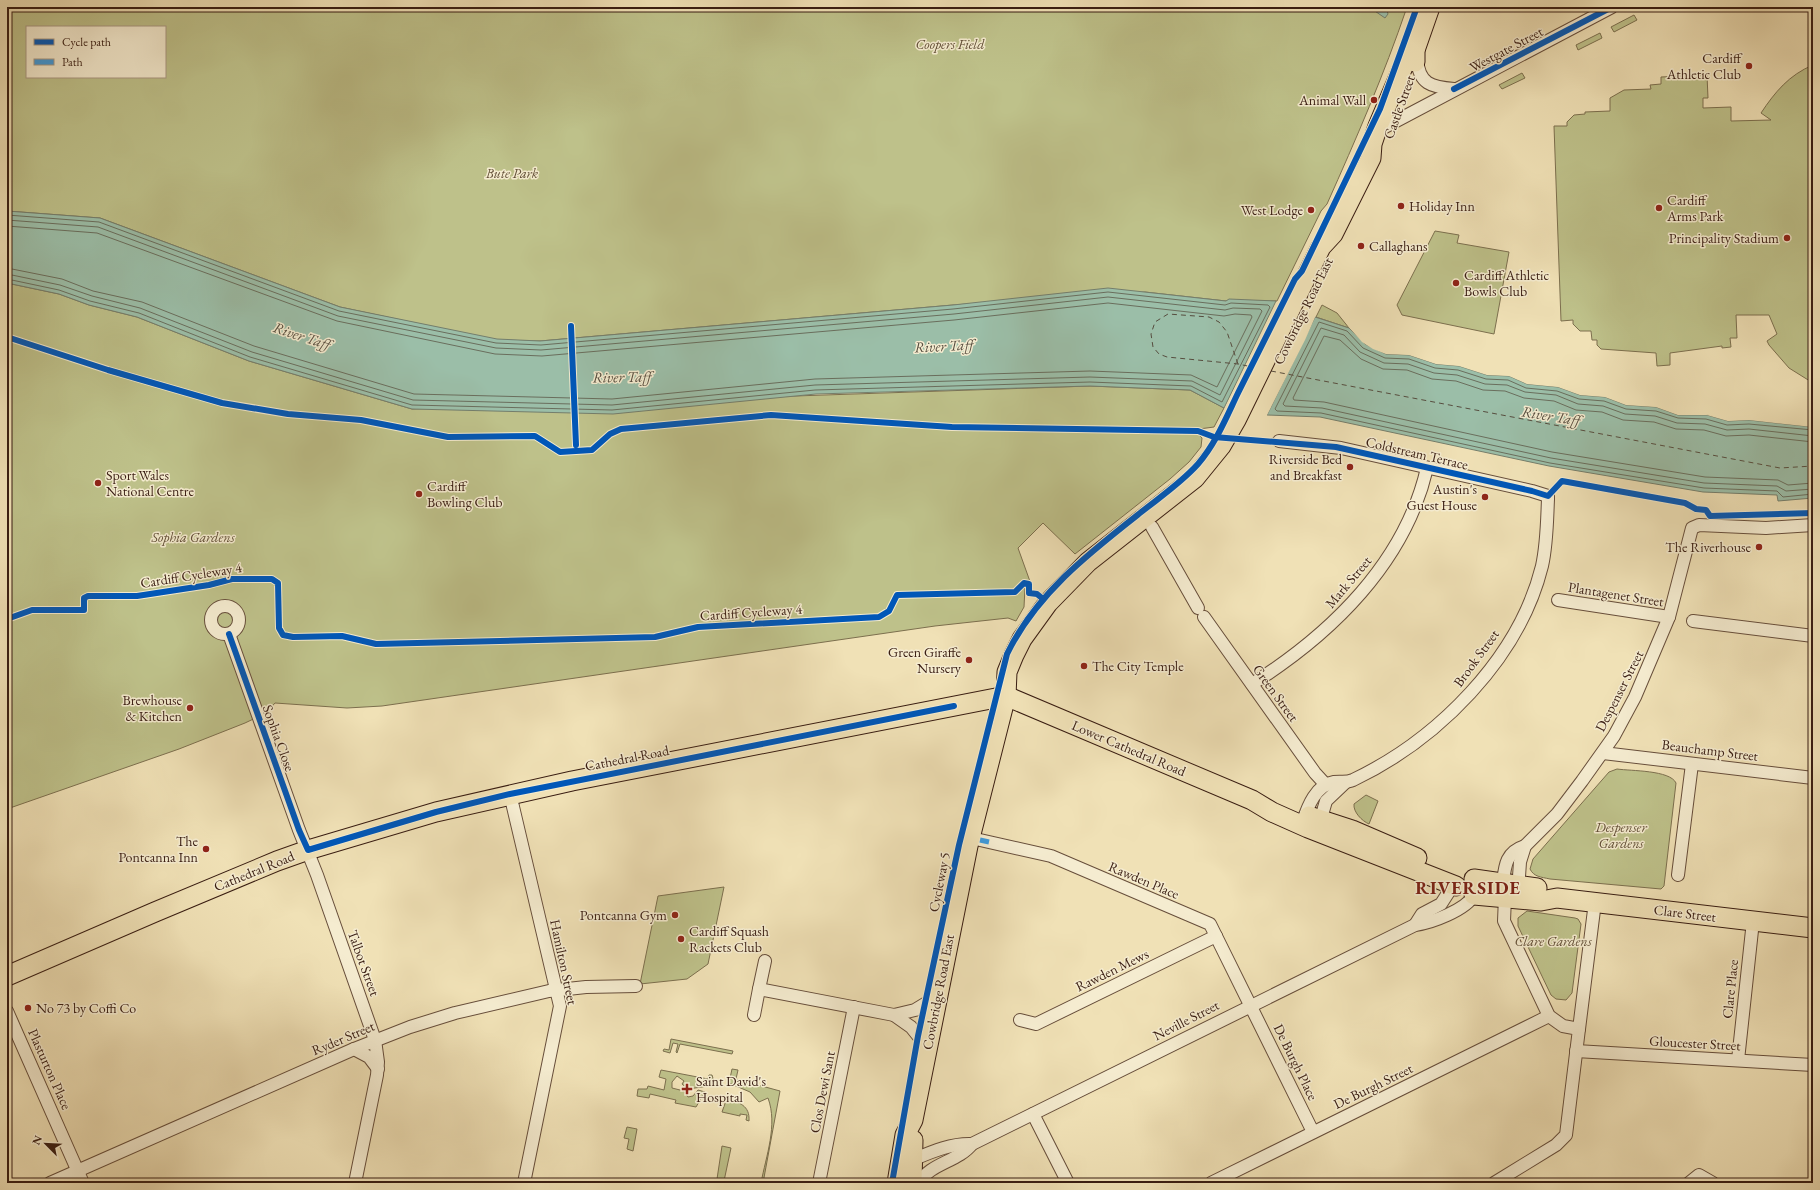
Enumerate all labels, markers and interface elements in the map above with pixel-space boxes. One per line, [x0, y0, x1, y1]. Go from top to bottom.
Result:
street label: Westgate Street [1466, 22, 1546, 76]
legend [26, 26, 166, 78]
text: Cycle path [62, 34, 111, 50]
park label: Coopers Field [916, 35, 985, 53]
place label: Cardiff Athletic Club [1666, 49, 1743, 83]
text: Path [62, 54, 83, 70]
marker: Cardiff Athletic Club [1744, 61, 1754, 71]
street label: Castle Street [1379, 72, 1419, 141]
place label: Animal Wall [1298, 91, 1367, 109]
marker: Animal Wall [1369, 95, 1379, 105]
park label: Bute Park [485, 164, 539, 182]
place label: Cardiff Arms Park [1666, 191, 1724, 225]
place label: Holiday Inn [1409, 197, 1475, 215]
place label: West Lodge [1241, 201, 1304, 219]
marker: Holiday Inn [1396, 201, 1406, 211]
marker: Cardiff Arms Park [1654, 203, 1664, 213]
marker: West Lodge [1306, 205, 1316, 215]
place label: Principality Stadium [1669, 229, 1779, 247]
marker: Principality Stadium [1782, 233, 1792, 243]
place label: Callaghans [1369, 237, 1428, 255]
marker: Callaghans [1356, 241, 1366, 251]
street label: Cowbridge Road East [1269, 254, 1337, 368]
place label: Cardiff Athletic Bowls Club [1464, 266, 1550, 300]
marker: Cardiff Athletic Bowls Club [1451, 278, 1461, 288]
water label: River Taff [271, 317, 336, 355]
water label: River Taff [914, 334, 977, 357]
water label: River Taff [592, 366, 655, 387]
water label: River Taff [1520, 401, 1585, 430]
street label: Coldstream Terrace [1364, 432, 1471, 474]
place label: Riverside Bed and Breakfast [1269, 450, 1343, 484]
marker: Riverside Bed and Breakfast [1345, 462, 1355, 472]
place label: Sport Wales National Centre [106, 466, 194, 500]
place label: Cardiff Bowling Club [427, 477, 503, 511]
marker: Sport Wales National Centre [93, 478, 103, 488]
place label: Austin's Guest House [1407, 480, 1478, 514]
marker: Cardiff Bowling Club [414, 489, 424, 499]
marker: Austin's Guest House [1480, 492, 1490, 502]
park label: Sophia Gardens [150, 528, 235, 546]
place label: The Riverhouse [1665, 538, 1752, 556]
marker: The Riverhouse [1754, 542, 1764, 552]
street label: Mark Street [1321, 552, 1375, 612]
street label: Cardiff Cycleway 4 [139, 558, 243, 592]
street label: Plantagenet Street [1567, 578, 1666, 611]
street label: Cardiff Cycleway 4 [699, 599, 803, 625]
street label: Brook Street [1449, 625, 1503, 690]
place label: Green Giraffe Nursery [888, 643, 962, 677]
street label: Despenser Street [1591, 647, 1647, 735]
marker: Green Giraffe Nursery [964, 655, 974, 665]
place label: The City Temple [1092, 657, 1184, 675]
marker: The City Temple [1079, 661, 1089, 671]
street label: Green Street [1249, 661, 1303, 726]
place label: Brewhouse & Kitchen [123, 691, 183, 725]
street label: Sophia Close [259, 702, 300, 774]
marker: Brewhouse & Kitchen [185, 703, 195, 713]
street label: Lower Cathedral Road [1069, 716, 1190, 781]
street label: Beauchamp Street [1661, 735, 1760, 765]
street label: Cathedral Road [583, 741, 671, 775]
park label: Despenser Gardens [1594, 818, 1647, 852]
place label: The Pontcanna Inn [118, 832, 199, 866]
marker: The Pontcanna Inn [201, 844, 211, 854]
street label: Cathedral Road [211, 846, 298, 895]
street label: Cycleway 5 [924, 850, 954, 914]
street label: Rawden Place [1106, 857, 1182, 903]
district label: RIVERSIDE [1415, 876, 1521, 899]
street label: Clare Street [1653, 900, 1718, 926]
place label: Pontcanna Gym [580, 906, 667, 924]
marker: Pontcanna Gym [670, 910, 680, 920]
street label: Hamilton Street [546, 918, 582, 1007]
place label: Cardiff Squash Rackets Club [689, 922, 769, 956]
street label: Talbot Street [344, 928, 384, 999]
street label: Cowbridge Road East [918, 932, 958, 1051]
park label: Clare Gardens [1514, 932, 1592, 950]
marker: Cardiff Squash Rackets Club [676, 934, 686, 944]
street label: Rawden Mews [1072, 944, 1152, 995]
street label: Clare Place [1718, 958, 1742, 1019]
street label: Neville Street [1150, 995, 1223, 1044]
place label: No 73 by Coffi Co [36, 999, 136, 1017]
marker: No 73 by Coffi Co [23, 1003, 33, 1013]
street label: Ryder Street [309, 1016, 378, 1059]
street label: De Burgh Place [1270, 1021, 1322, 1104]
street label: Plasturton Place [24, 1026, 76, 1113]
street label: Gloucester Street [1649, 1032, 1742, 1054]
street label: Clos Dewi Sant [805, 1049, 839, 1135]
street label: De Burgh Street [1330, 1059, 1416, 1113]
place label: Saint David's Hospital [696, 1072, 766, 1106]
marker: Saint David's Hospital [681, 1083, 693, 1095]
north arrow [26, 1124, 66, 1164]
text: N [29, 1133, 45, 1147]

